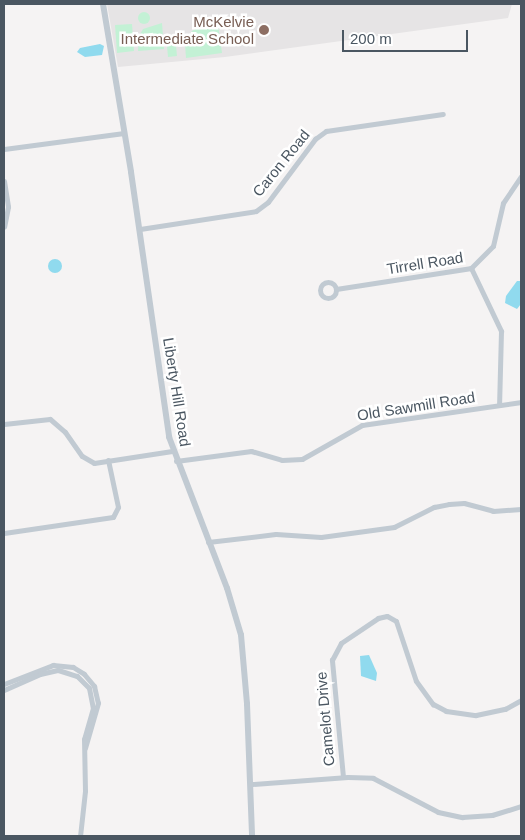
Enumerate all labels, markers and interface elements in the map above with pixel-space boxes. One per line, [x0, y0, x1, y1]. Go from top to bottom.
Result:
place label: McKelvie Intermediate School [121, 12, 254, 47]
scale bar [345, 20, 471, 52]
marker: McKelvie Intermediate School [258, 24, 270, 36]
text: 200 m [350, 30, 392, 47]
street label: Caron Road [249, 126, 313, 200]
street label: Tirrell Road [386, 248, 464, 278]
street label: Liberty Hill Road [160, 336, 194, 448]
street label: Old Sawmill Road [356, 388, 476, 424]
street label: Camelot Drive [312, 671, 338, 767]

